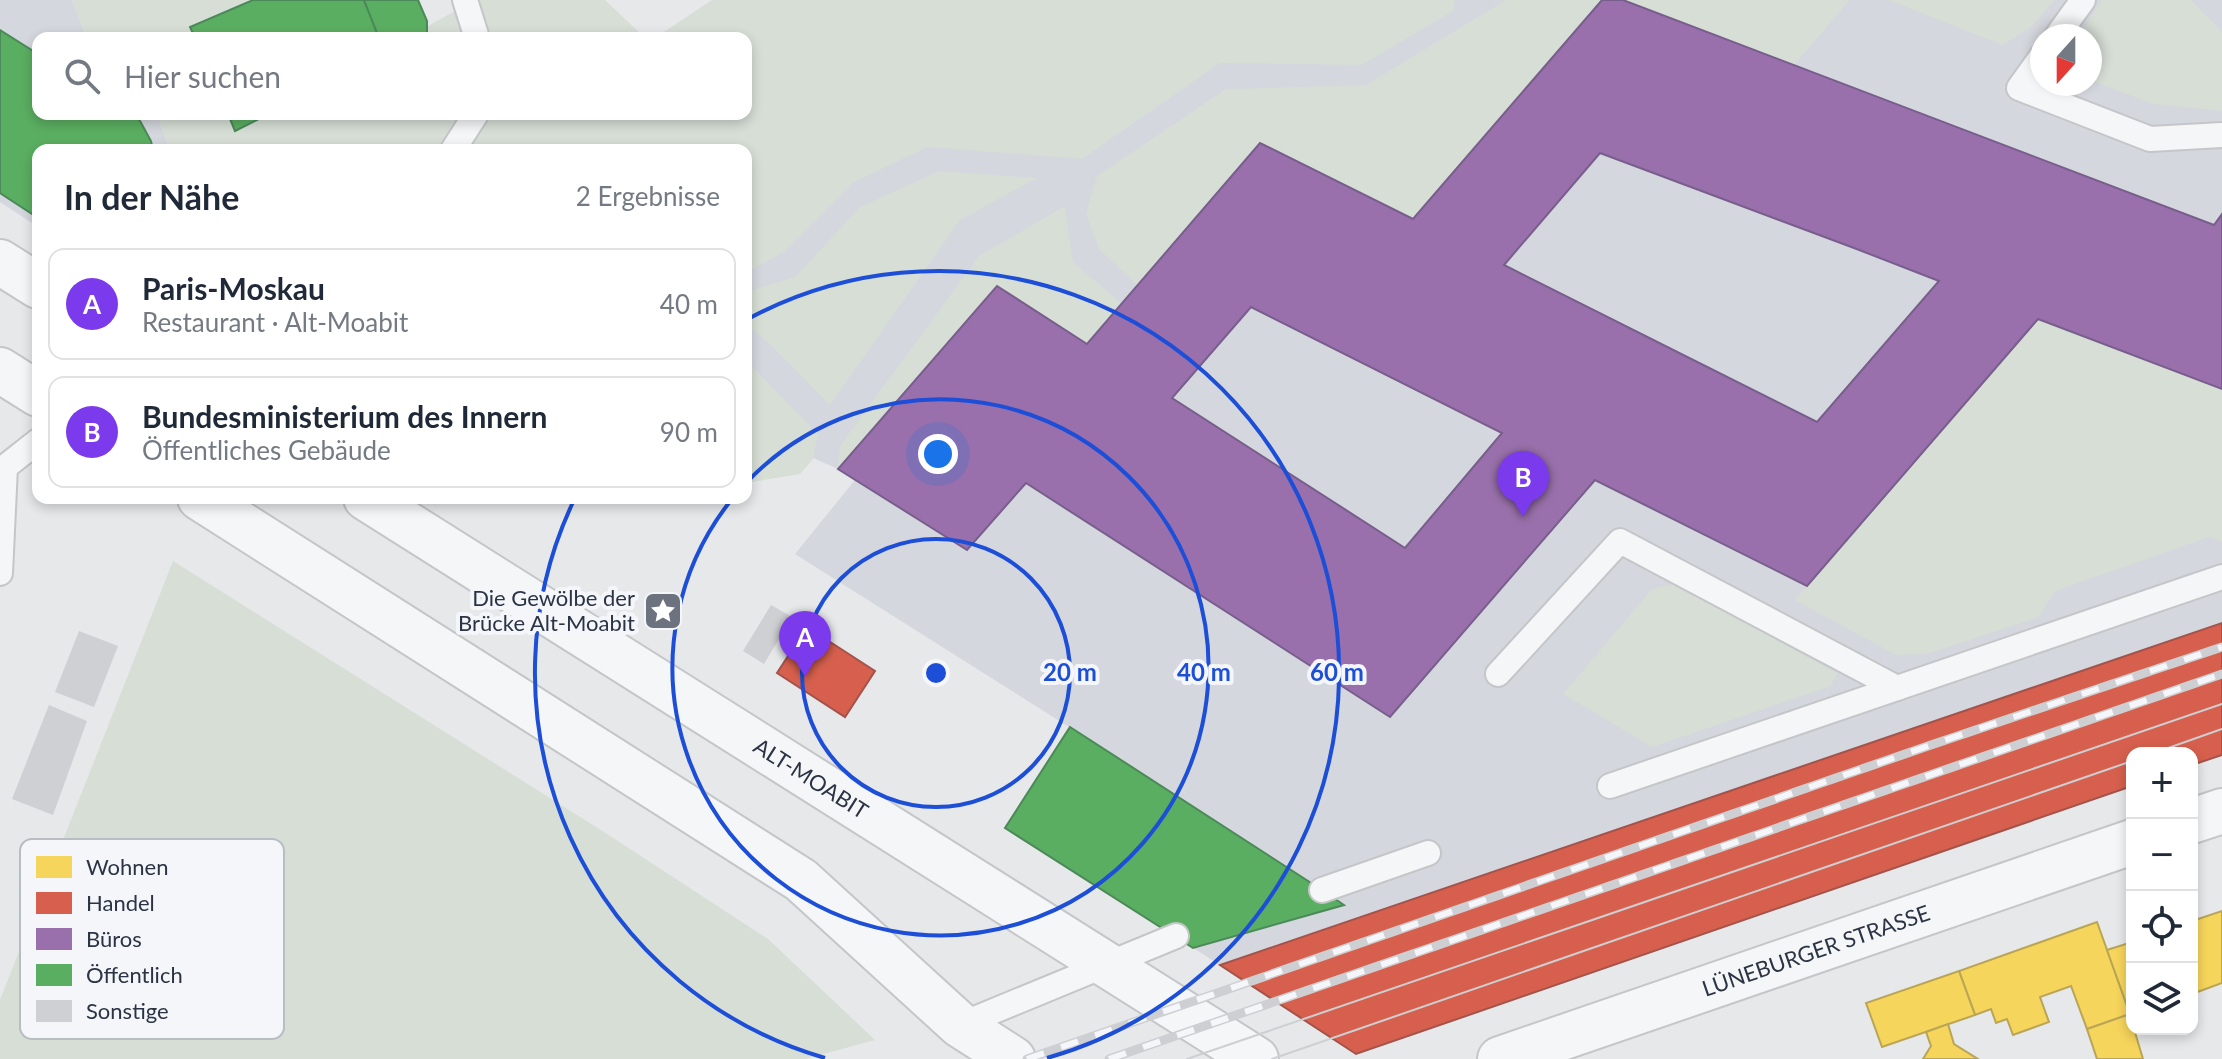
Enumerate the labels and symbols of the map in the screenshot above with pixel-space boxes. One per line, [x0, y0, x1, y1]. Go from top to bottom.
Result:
north arrow [2030, 24, 2102, 96]
your location [918, 434, 958, 474]
pin: B [1497, 451, 1549, 517]
place label: Die Gewölbe der Brücke Alt-Moabit [458, 584, 635, 636]
place icon: Die Gewölbe der Brücke Alt-Moabit [642, 590, 684, 632]
pin: A [779, 611, 831, 677]
text: 20 m [1043, 657, 1097, 686]
text: 40 m [1177, 657, 1231, 686]
text: 60 m [1310, 657, 1364, 686]
centre of rings [922, 659, 950, 687]
street label: ALT-MOABIT [749, 732, 873, 824]
legend [20, 839, 284, 1039]
text: Wohnen [86, 853, 168, 880]
text: Handel [86, 889, 155, 916]
street label: LÜNEBURGER STRASSE [1698, 898, 1933, 1002]
text: Büros [86, 925, 142, 952]
text: Öffentlich [86, 961, 183, 988]
text: Sonstige [86, 997, 169, 1024]

